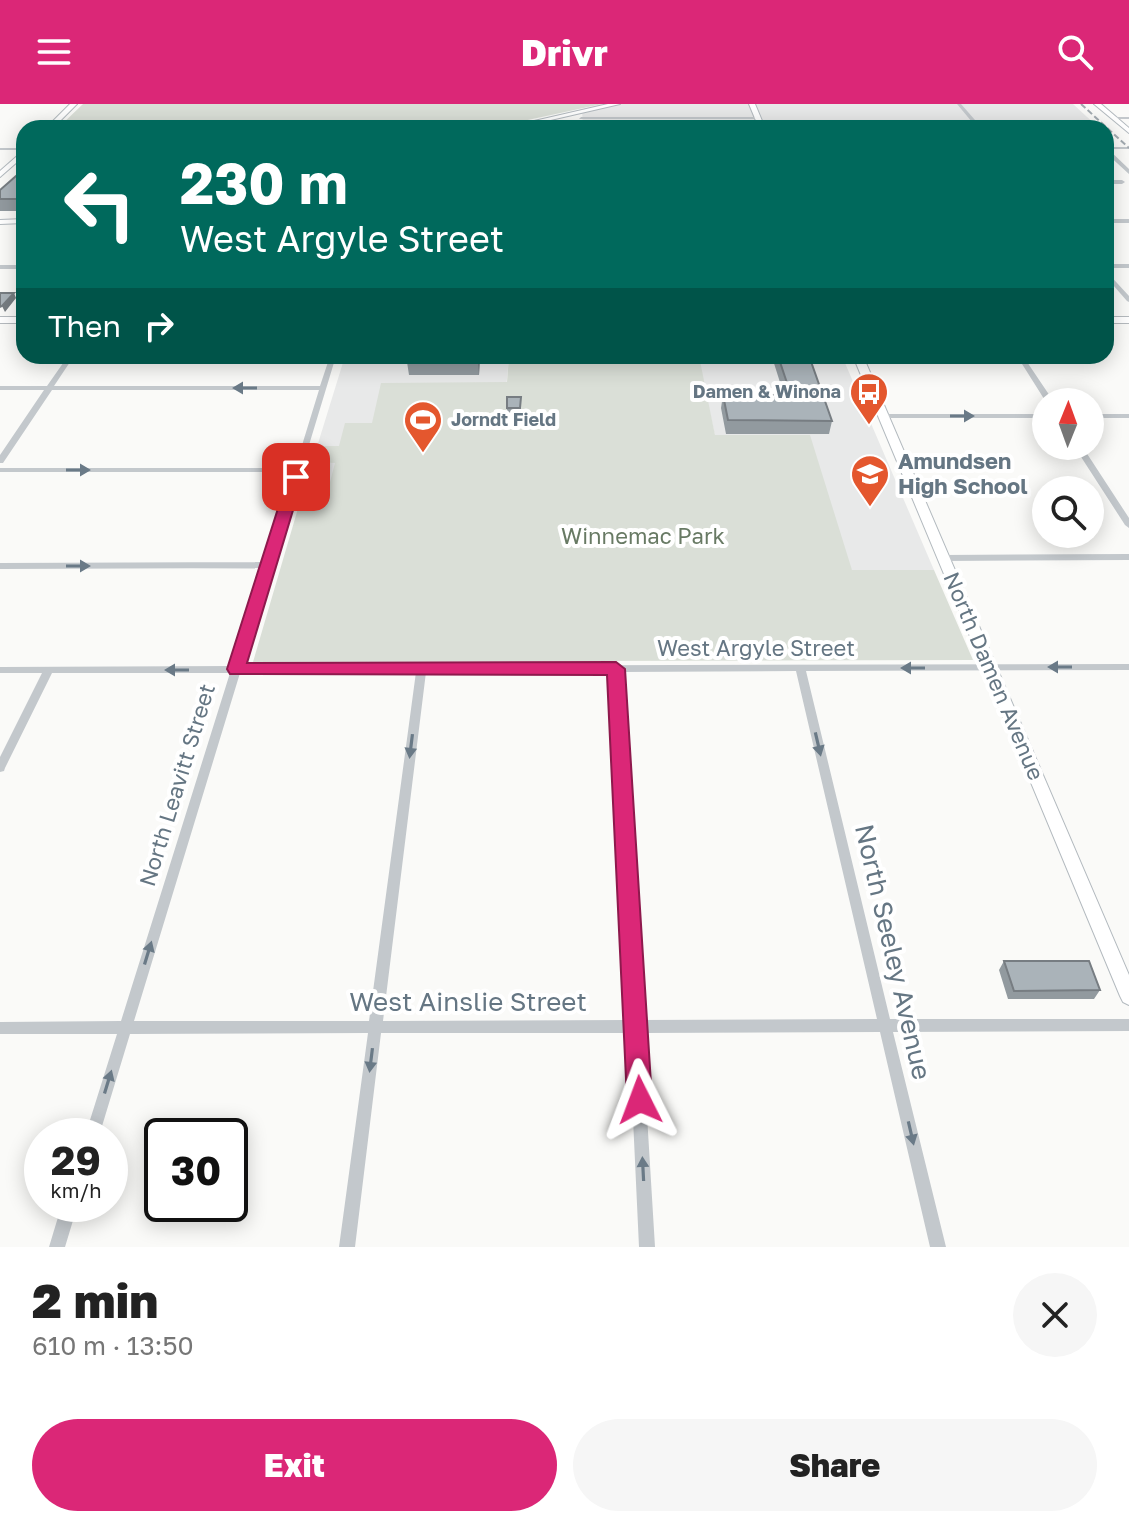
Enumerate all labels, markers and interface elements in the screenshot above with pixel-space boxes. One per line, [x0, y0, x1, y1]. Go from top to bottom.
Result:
icon: menu [32, 30, 76, 74]
icon: search [1053, 30, 1097, 74]
text: Drivr [521, 31, 608, 74]
text: 230 m [180, 149, 348, 216]
icon: left [48, 152, 152, 256]
text: West Argyle Street [180, 217, 504, 260]
icon: right [137, 304, 181, 348]
text: Then [48, 308, 121, 344]
bus stop icon: Damen & Winona [848, 371, 890, 426]
place label: Damen & Winona [693, 380, 841, 402]
one-way arrow [232, 382, 257, 394]
north arrow [1032, 388, 1104, 460]
map controls [1032, 388, 1104, 548]
sports icon: Jorndt Field [402, 399, 444, 454]
place label: Jorndt Field [451, 408, 556, 430]
one-way arrow [950, 410, 975, 422]
pin [262, 443, 330, 511]
place label: Amundsen High School [898, 447, 1028, 499]
school or university icon: Amundsen High School [849, 453, 891, 508]
icon: arrive [274, 455, 318, 499]
one-way arrow [66, 464, 91, 476]
button: search [1032, 476, 1104, 548]
park label: Winnemac Park [561, 522, 725, 549]
one-way arrow [66, 560, 91, 572]
street label: North Damen Avenue [938, 568, 1051, 784]
street label: West Argyle Street [657, 634, 855, 661]
one-way arrow [1047, 661, 1072, 674]
one-way arrow [900, 662, 925, 674]
one-way arrow [164, 664, 189, 676]
street label: North Leavitt Street [133, 680, 220, 889]
one-way arrow [813, 732, 825, 757]
one-way arrow [405, 734, 418, 759]
street label: North Seeley Avenue [849, 821, 938, 1083]
one-way arrow [142, 940, 155, 964]
street label: West Ainslie Street [349, 986, 587, 1017]
one-way arrow [364, 1048, 377, 1073]
position arrow [598, 1058, 682, 1142]
one-way arrow [103, 1069, 115, 1093]
speed limit sign: 30 [144, 1118, 248, 1222]
one-way arrow [905, 1121, 918, 1146]
text: 29 [51, 1136, 101, 1184]
one-way arrow [637, 1156, 650, 1181]
text: km/h [51, 1178, 101, 1202]
text: 2 min [32, 1271, 158, 1329]
button: close [1013, 1273, 1097, 1357]
text: 610 m · 13:50 [32, 1330, 194, 1361]
button: Exit [32, 1419, 557, 1511]
button: Share [573, 1419, 1097, 1511]

